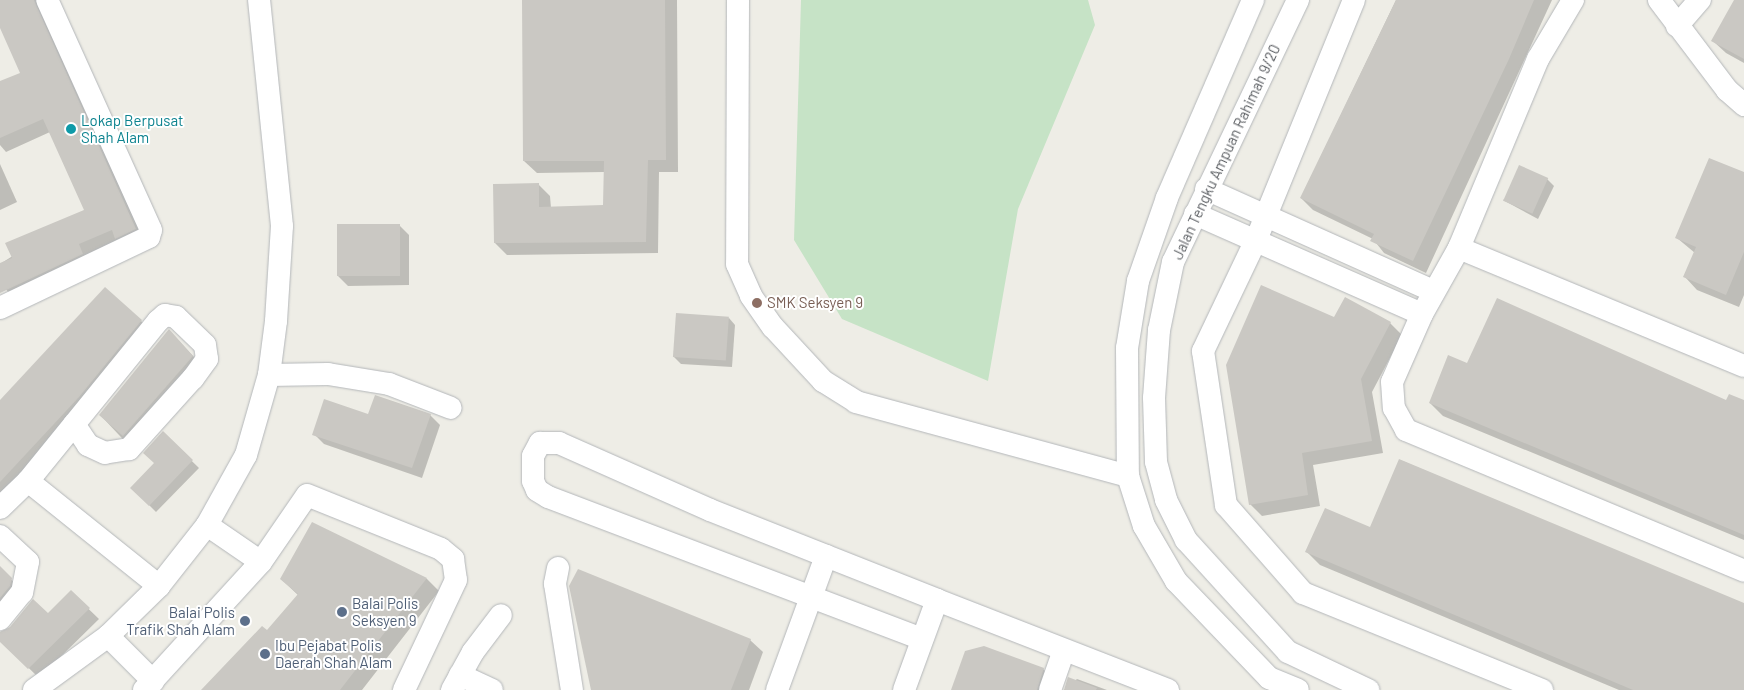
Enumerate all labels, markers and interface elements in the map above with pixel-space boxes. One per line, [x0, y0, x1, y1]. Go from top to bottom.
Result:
street label: Jalan Tengku Ampuan Rahimah 9/20 [1168, 41, 1284, 263]
place label: Lokap Berpusat Shah Alam [81, 111, 183, 146]
marker: Lokap Berpusat Shah Alam [65, 123, 77, 135]
place label: SMK Seksyen 9 [767, 294, 863, 312]
marker: SMK Seksyen 9 [751, 297, 763, 309]
place label: Balai Polis Seksyen 9 [352, 594, 418, 629]
place label: Balai Polis Trafik Shah Alam [126, 603, 235, 638]
marker: Balai Polis Seksyen 9 [336, 606, 348, 618]
marker: Balai Polis Trafik Shah Alam [239, 615, 251, 627]
place label: Ibu Pejabat Polis Daerah Shah Alam [275, 636, 392, 671]
marker: Ibu Pejabat Polis Daerah Shah Alam [259, 648, 271, 660]

